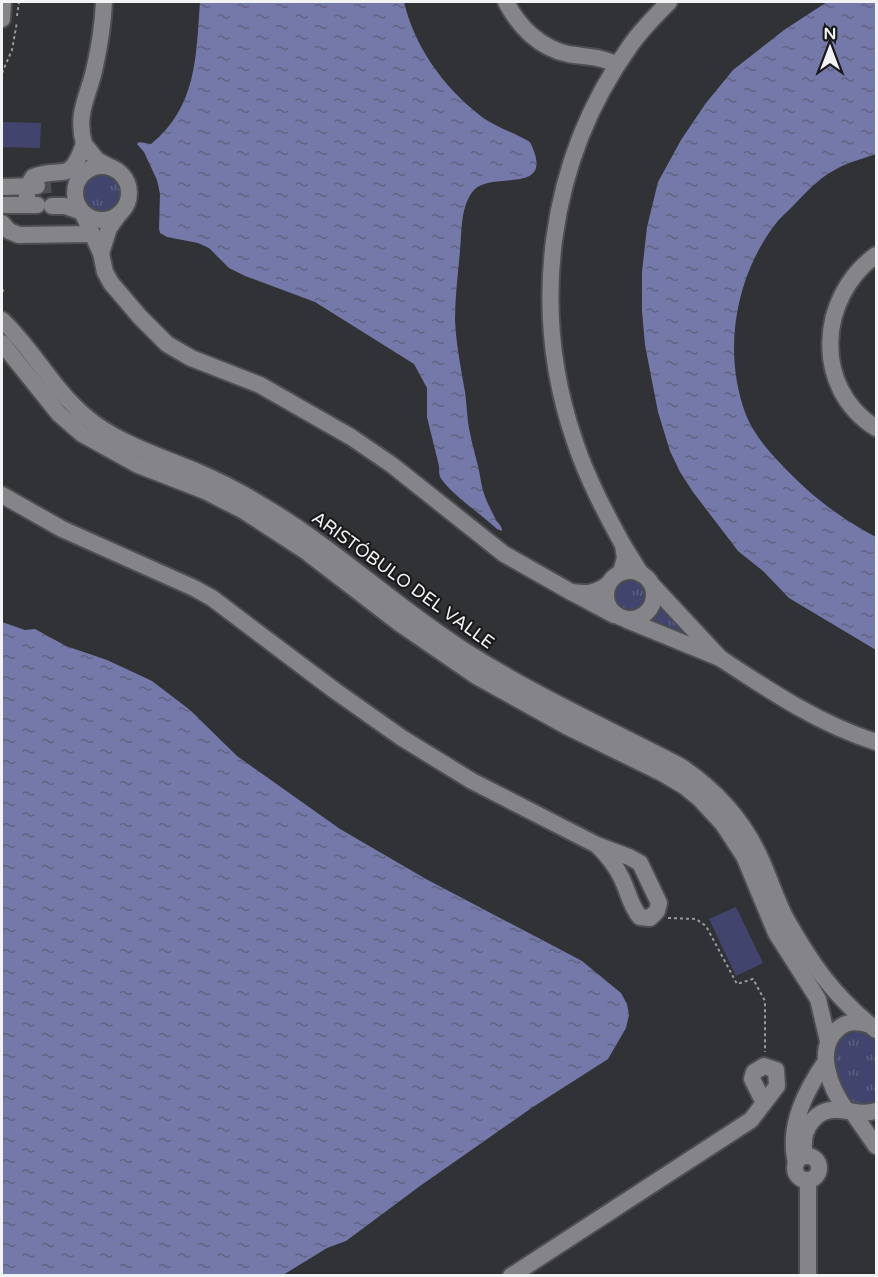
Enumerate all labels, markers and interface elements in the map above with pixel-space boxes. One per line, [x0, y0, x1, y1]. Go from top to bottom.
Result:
north arrow [800, 18, 860, 78]
text: N [824, 24, 836, 44]
street label: ARISTÓBULO DEL VALLE [307, 506, 499, 654]

